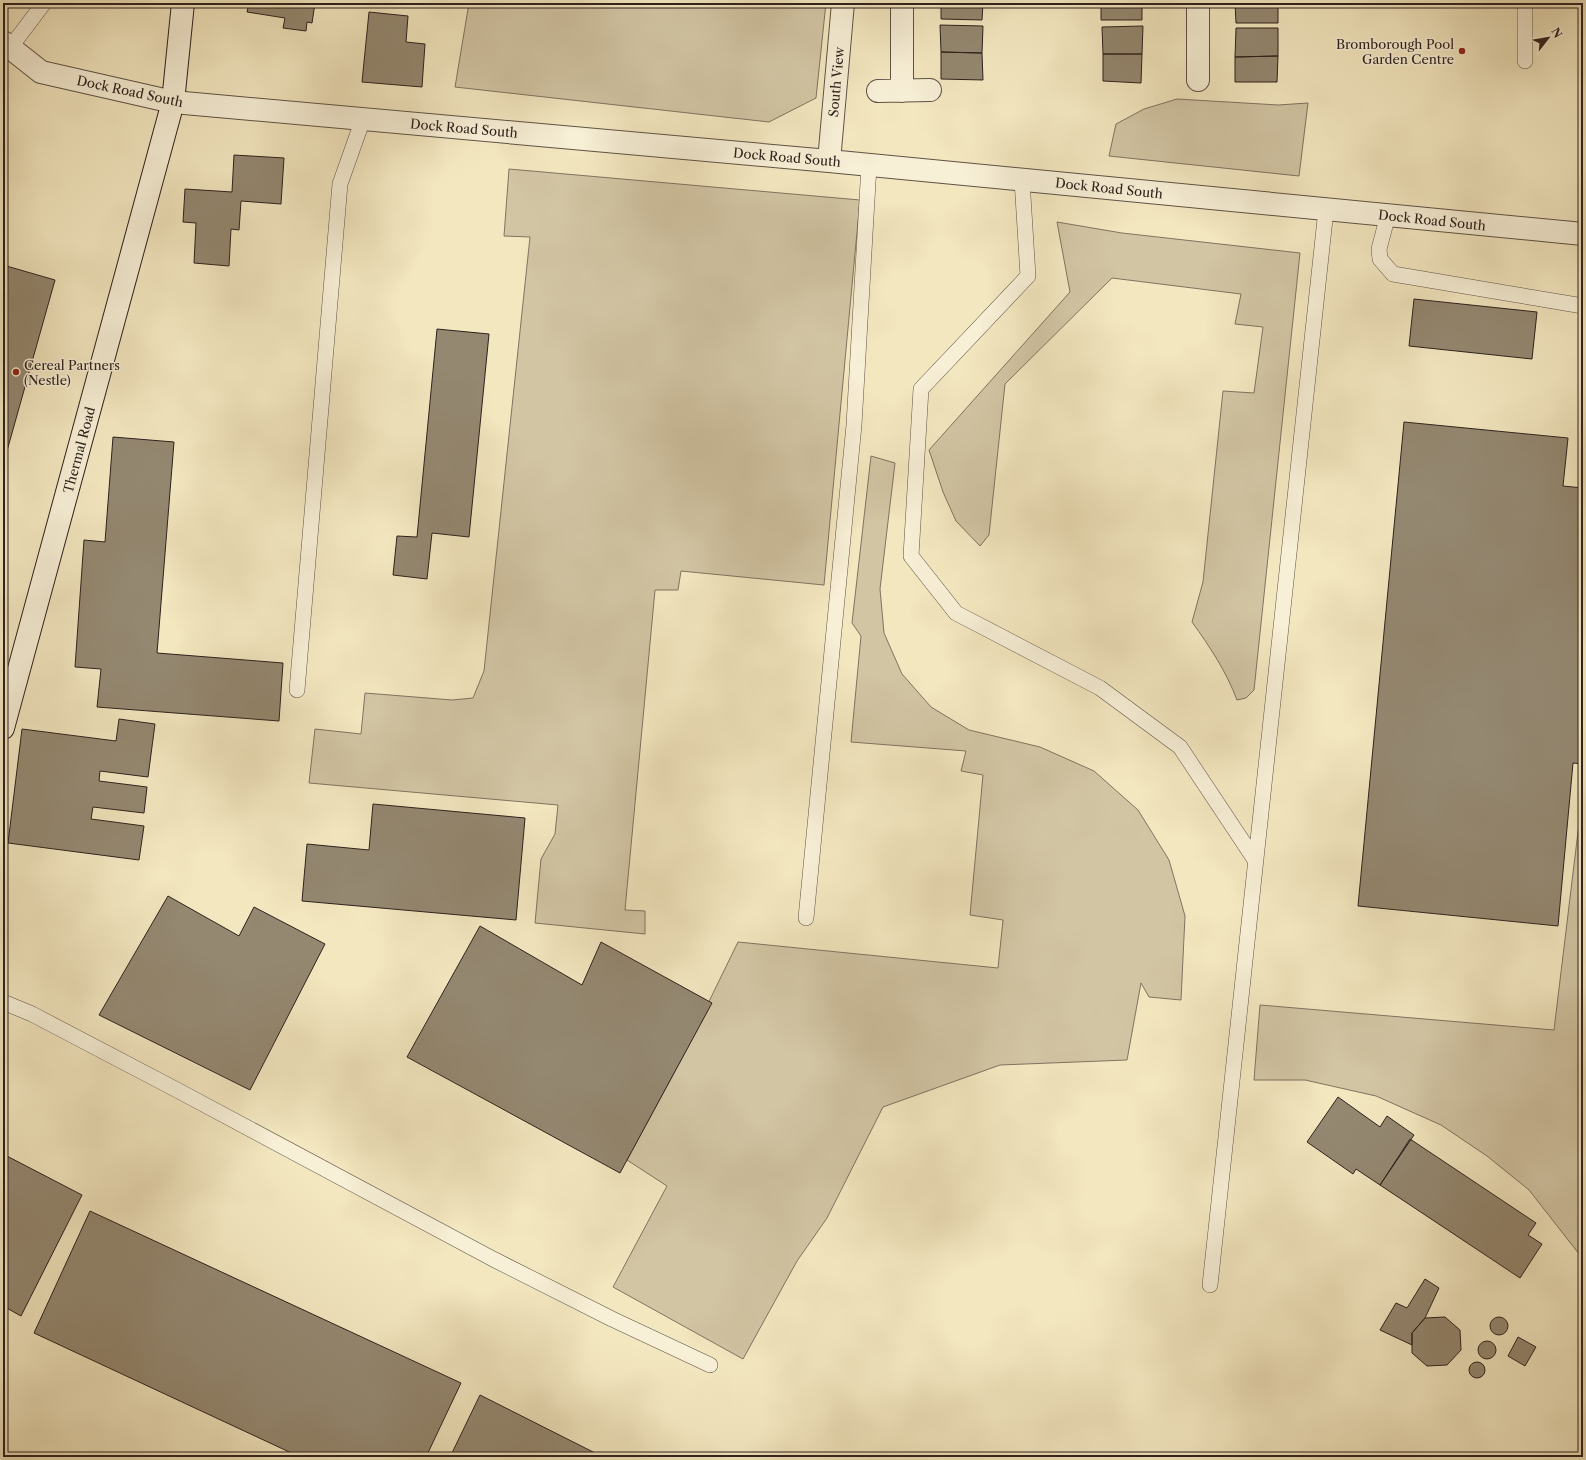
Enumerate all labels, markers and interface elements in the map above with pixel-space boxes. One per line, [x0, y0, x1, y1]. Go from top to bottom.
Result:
north arrow [1528, 18, 1568, 58]
text: N [1548, 25, 1565, 41]
place label: Bromborough Pool Garden Centre [1336, 36, 1454, 67]
street label: South View [825, 46, 847, 118]
marker: Bromborough Pool Garden Centre [1457, 46, 1467, 56]
street label: Dock Road South [75, 72, 185, 110]
street label: Dock Road South [409, 115, 519, 141]
street label: Dock Road South [732, 144, 842, 170]
street label: Dock Road South [1054, 174, 1164, 202]
street label: Dock Road South [1377, 206, 1487, 234]
place label: Cereal Partners (Nestle) [24, 357, 120, 388]
marker: Cereal Partners (Nestle) [11, 367, 21, 377]
street label: Thermal Road [60, 405, 98, 495]

